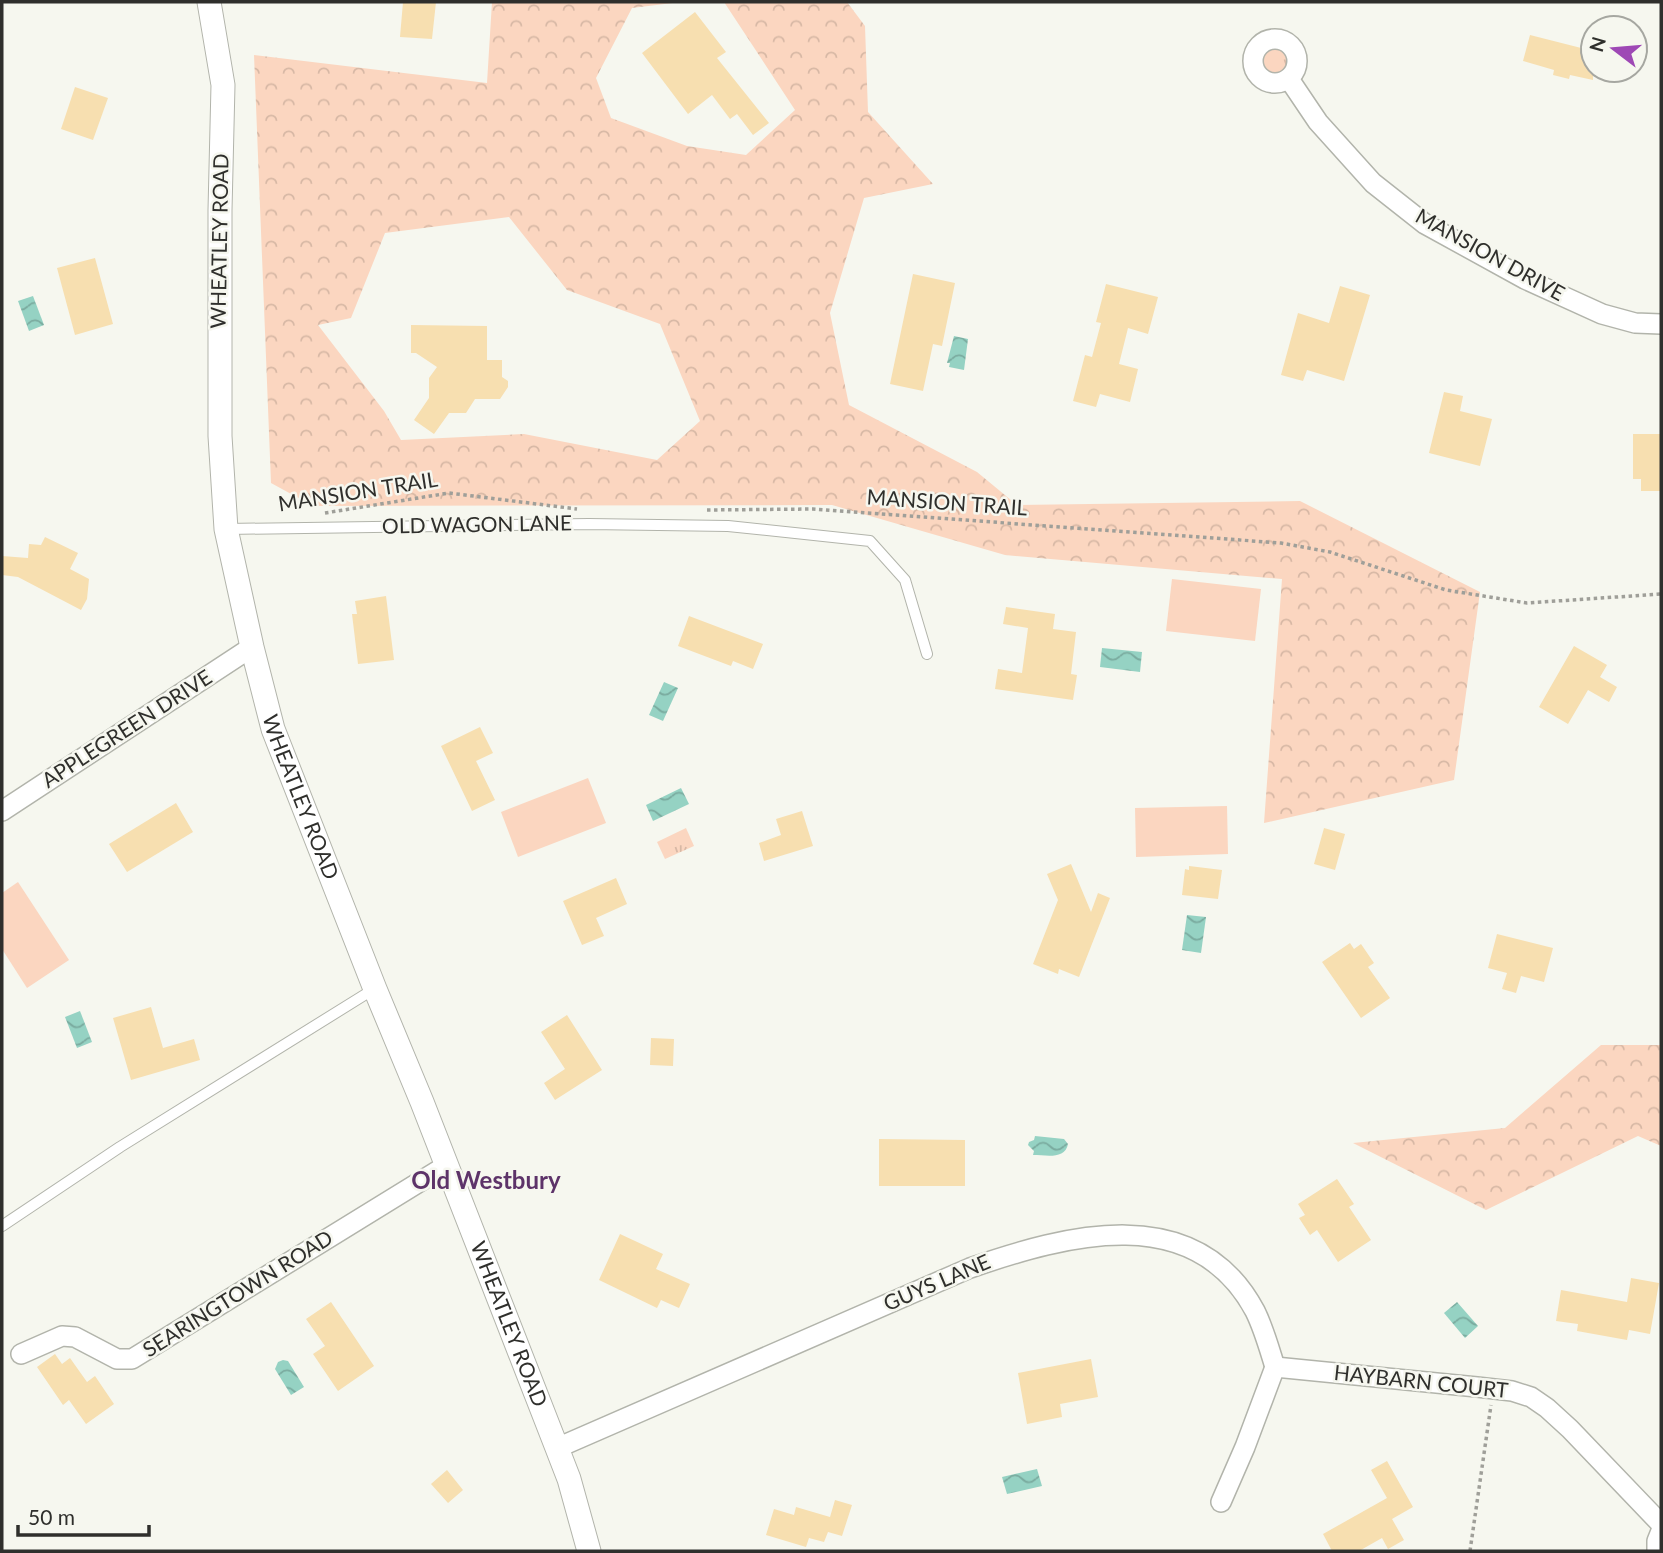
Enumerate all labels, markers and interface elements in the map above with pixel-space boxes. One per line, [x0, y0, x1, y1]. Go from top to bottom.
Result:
north arrow [1579, 14, 1649, 84]
text: N [1584, 34, 1610, 54]
street label: WHEATLEY ROAD [204, 153, 233, 329]
street label: MANSION DRIVE [1412, 202, 1570, 305]
street label: MANSION TRAIL [276, 466, 439, 515]
street label: MANSION TRAIL [866, 483, 1029, 520]
street label: OLD WAGON LANE [382, 509, 572, 538]
street label: APPLEGREEN DRIVE [37, 663, 216, 792]
street label: WHEATLEY ROAD [259, 711, 345, 883]
district label: Old Westbury [411, 1165, 561, 1194]
street label: SEARINGTOWN ROAD [138, 1224, 337, 1361]
street label: WHEATLEY ROAD [467, 1237, 554, 1410]
street label: GUYS LANE [879, 1248, 993, 1315]
street label: HAYBARN COURT [1333, 1359, 1510, 1402]
scale bar [18, 1494, 149, 1538]
text: 50 m [28, 1504, 75, 1529]

